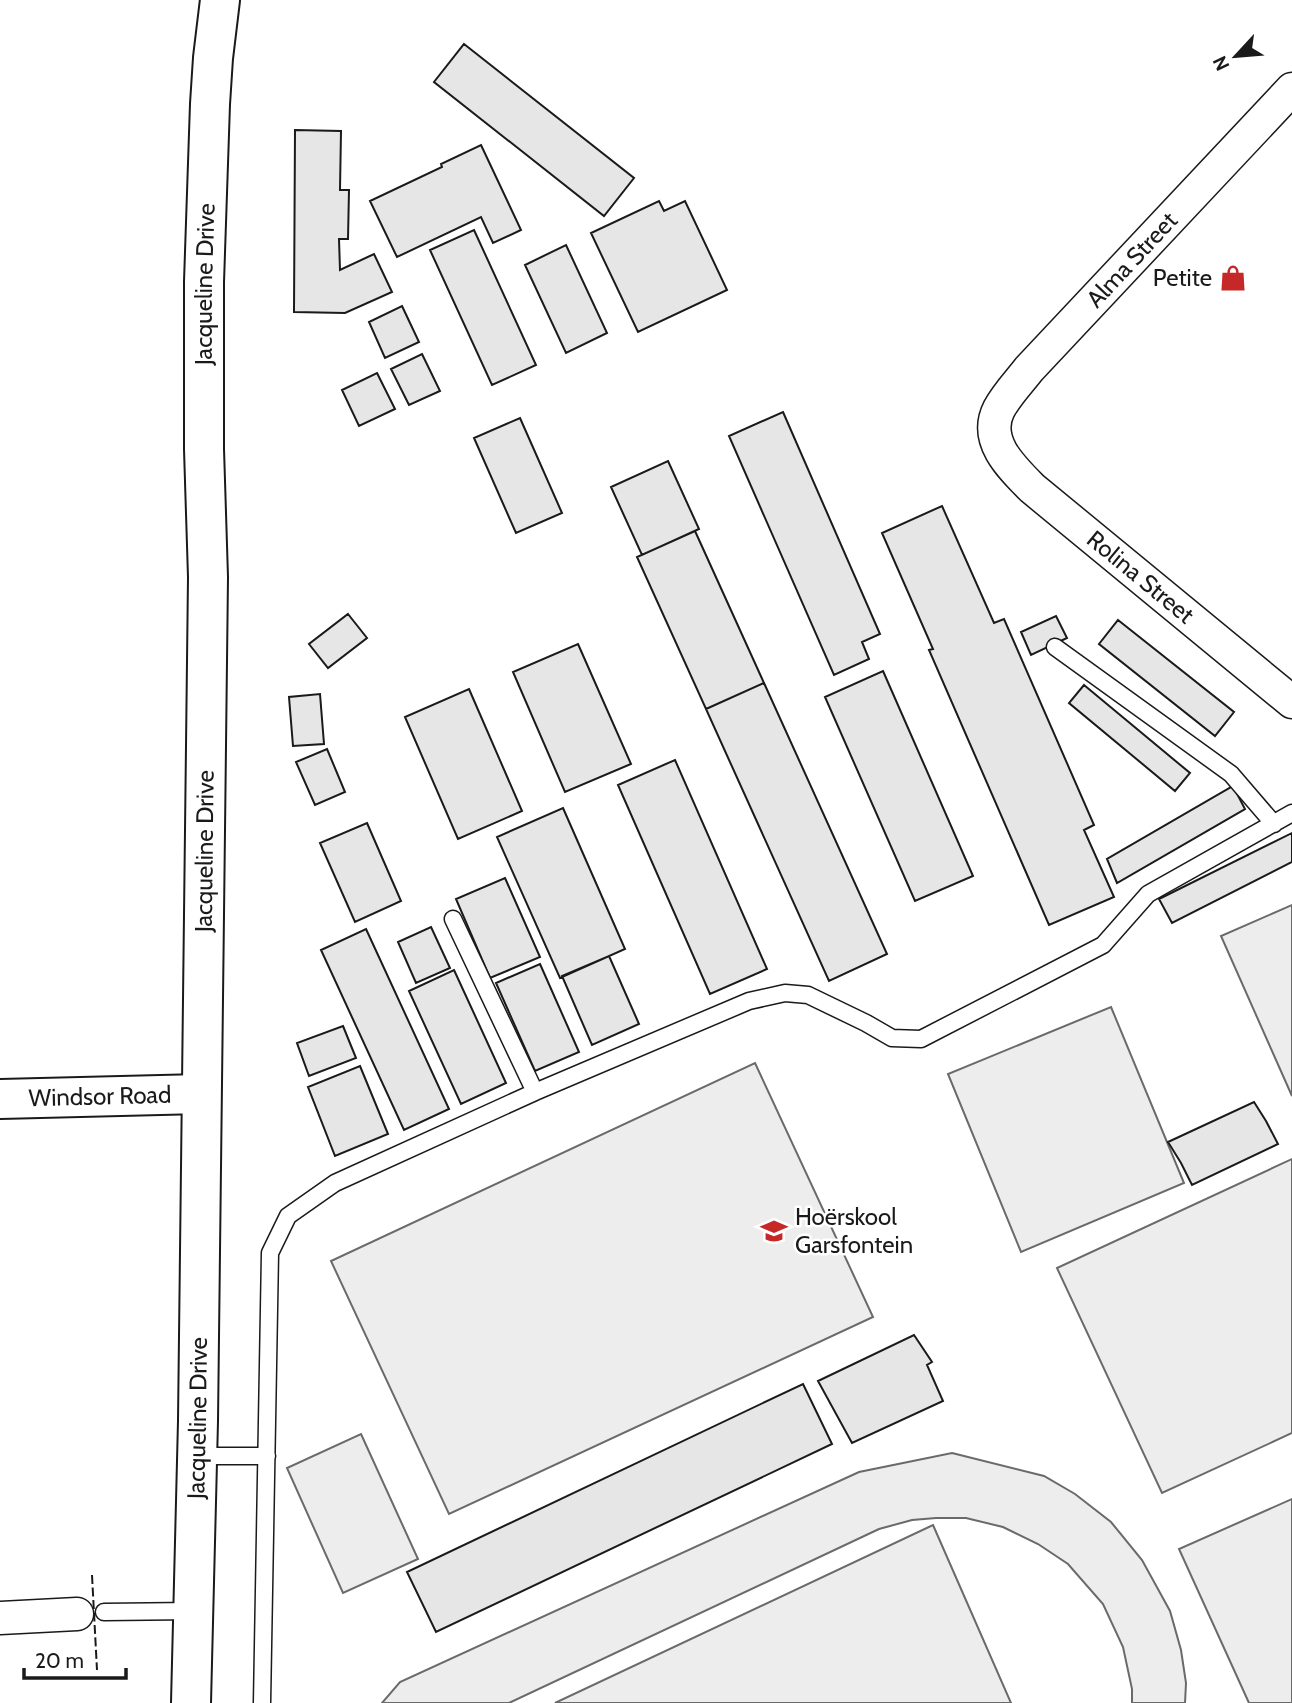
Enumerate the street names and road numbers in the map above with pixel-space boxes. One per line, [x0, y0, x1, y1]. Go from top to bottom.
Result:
street label: Jacqueline Drive [189, 203, 221, 366]
street label: Alma Street [1080, 206, 1183, 313]
street label: Rolina Street [1081, 524, 1200, 629]
street label: Jacqueline Drive [189, 770, 220, 933]
street label: Windsor Road [28, 1080, 172, 1112]
street label: Jacqueline Drive [181, 1337, 213, 1500]

